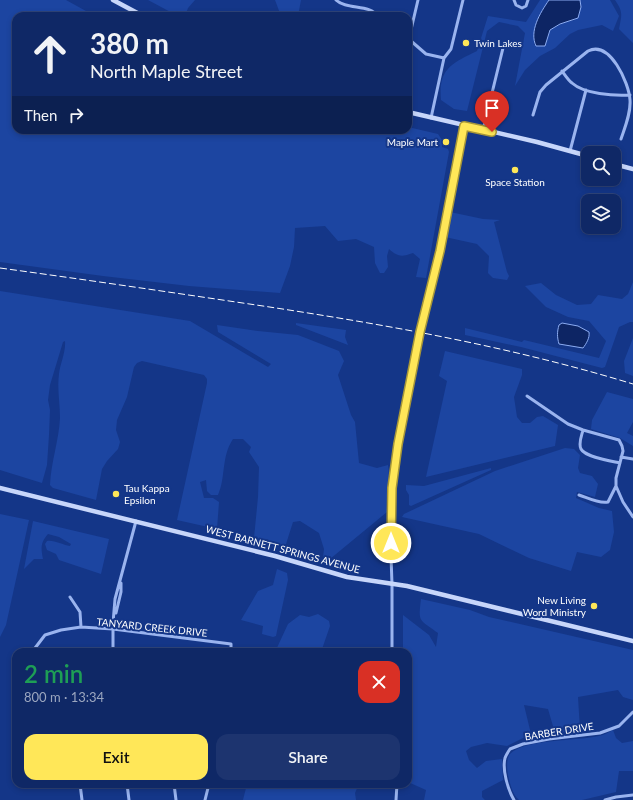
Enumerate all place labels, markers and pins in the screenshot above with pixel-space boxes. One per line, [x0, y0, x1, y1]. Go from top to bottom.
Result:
place label: Twin Lakes [474, 37, 522, 49]
marker: Twin Lakes [461, 38, 471, 48]
pin [475, 91, 509, 132]
place label: Maple Mart [387, 136, 438, 148]
marker: Maple Mart [441, 137, 451, 147]
marker: Space Station [510, 165, 520, 175]
place label: Space Station [485, 176, 545, 188]
place label: Tau Kappa Epsilon [124, 482, 170, 506]
marker: Tau Kappa Epsilon [111, 489, 121, 499]
place label: New Living Word Ministry [523, 594, 587, 618]
marker: New Living Word Ministry [589, 601, 599, 611]

